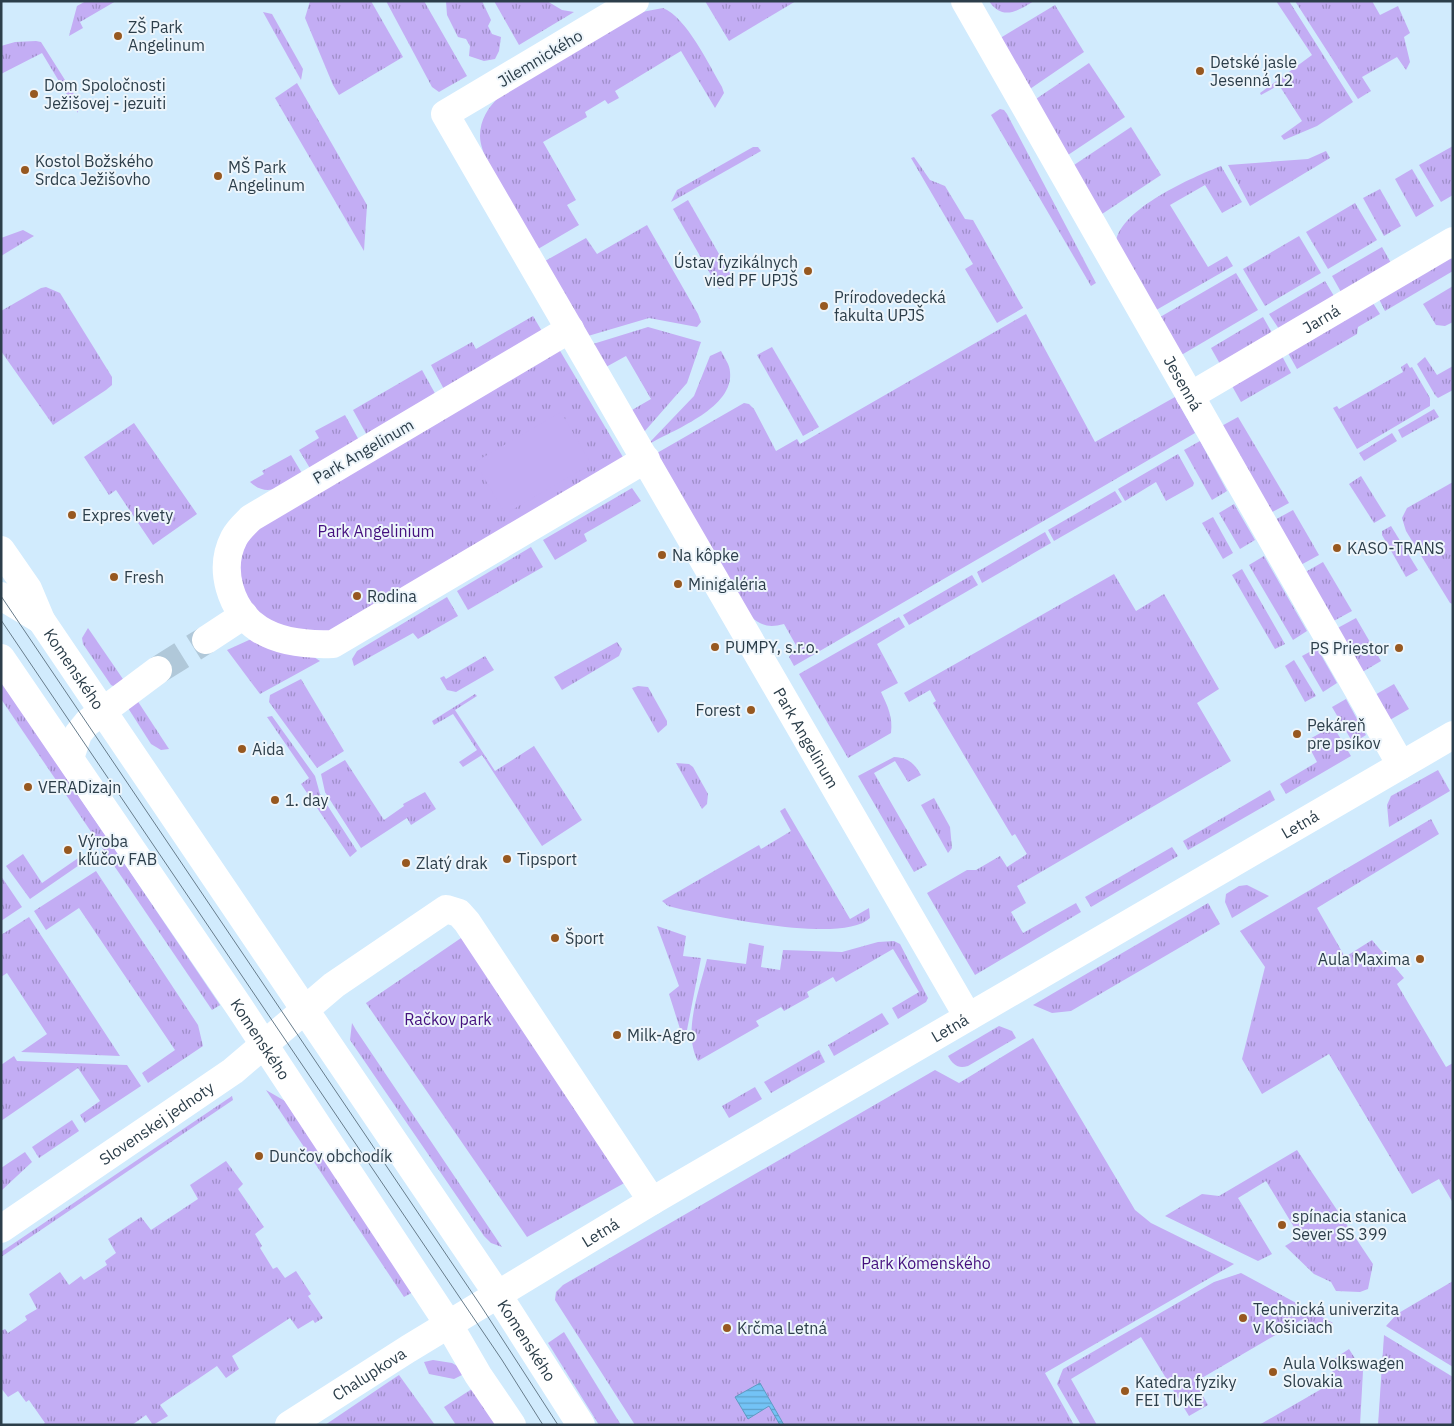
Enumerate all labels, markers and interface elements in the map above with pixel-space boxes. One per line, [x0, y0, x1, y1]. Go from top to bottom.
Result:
place label: ZŠ Park Angelinum [128, 16, 205, 55]
street label: Jilemnického [494, 25, 586, 91]
marker: ZŠ Park Angelinum [112, 30, 124, 42]
place label: Detské jasle Jesenná 12 [1210, 52, 1297, 90]
marker: Detské jasle Jesenná 12 [1194, 65, 1206, 77]
place label: Dom Spoločnosti Ježišovej - jezuiti [44, 75, 166, 113]
marker: Dom Spoločnosti Ježišovej - jezuiti [28, 88, 40, 100]
place label: Kostol Božského Srdca Ježišovho [35, 151, 154, 189]
place label: MŠ Park Angelinum [228, 156, 305, 195]
marker: Kostol Božského Srdca Ježišovho [19, 164, 31, 176]
marker: MŠ Park Angelinum [212, 170, 224, 182]
place label: Ústav fyzikálnych vied PF UPJŠ [674, 251, 798, 290]
marker: Ústav fyzikálnych vied PF UPJŠ [802, 265, 814, 277]
place label: Prírodovedecká fakulta UPJŠ [834, 287, 946, 325]
marker: Prírodovedecká fakulta UPJŠ [818, 300, 830, 312]
street label: Jarná [1299, 300, 1344, 338]
street label: Jesenná [1159, 352, 1207, 415]
street label: Park Angelinum [309, 414, 417, 488]
place label: Expres kvety [82, 505, 173, 525]
marker: Expres kvety [66, 509, 78, 521]
park label: Park Angelinium [317, 521, 435, 541]
place label: KASO-TRANS [1347, 538, 1444, 558]
marker: KASO-TRANS [1331, 542, 1343, 554]
place label: Na kôpke [672, 545, 739, 565]
marker: Na kôpke [656, 549, 668, 561]
place label: Fresh [124, 567, 164, 587]
marker: Fresh [108, 571, 120, 583]
place label: Minigaléria [688, 574, 767, 594]
marker: Minigaléria [672, 578, 684, 590]
place label: Rodina [367, 586, 417, 606]
marker: Rodina [351, 590, 363, 602]
street label: Komenského [40, 625, 109, 713]
place label: PUMPY, s.r.o. [725, 637, 819, 657]
place label: PS Priestor [1310, 638, 1389, 658]
marker: PUMPY, s.r.o. [709, 641, 721, 653]
marker: PS Priestor [1393, 642, 1405, 654]
street label: Park Angelinum [769, 684, 843, 792]
place label: Forest [696, 700, 741, 720]
marker: Forest [745, 704, 757, 716]
place label: Pekáreň pre psíkov [1307, 715, 1381, 753]
marker: Pekáreň pre psíkov [1291, 728, 1303, 740]
place label: Aida [252, 739, 285, 759]
marker: Aida [236, 743, 248, 755]
place label: VERADizajn [38, 777, 121, 797]
marker: VERADizajn [22, 781, 34, 793]
place label: 1. day [285, 790, 328, 810]
marker: 1. day [269, 794, 281, 806]
street label: Letná [1277, 805, 1322, 843]
place label: Výroba kľúčov FAB [78, 831, 157, 869]
marker: Výroba kľúčov FAB [62, 844, 74, 856]
place label: Tipsport [517, 849, 577, 869]
place label: Zlatý drak [416, 853, 488, 873]
marker: Tipsport [501, 853, 513, 865]
marker: Zlatý drak [400, 857, 412, 869]
place label: Šport [565, 927, 604, 948]
marker: Šport [549, 932, 561, 944]
place label: Aula Maxima [1318, 949, 1410, 969]
marker: Aula Maxima [1414, 953, 1426, 965]
street label: Komenského [226, 994, 295, 1084]
park label: Račkov park [404, 1009, 492, 1029]
street label: Letná [927, 1009, 972, 1046]
place label: Milk-Agro [627, 1025, 696, 1045]
marker: Milk-Agro [611, 1029, 623, 1041]
street label: Slovenskej jednoty [95, 1077, 218, 1169]
place label: Dunčov obchodík [269, 1146, 393, 1166]
marker: Dunčov obchodík [253, 1150, 265, 1162]
place label: spínacia stanica Sever SS 399 [1292, 1206, 1407, 1244]
street label: Letná [578, 1213, 623, 1251]
marker: spínacia stanica Sever SS 399 [1276, 1219, 1288, 1231]
park label: Park Komenského [861, 1253, 991, 1273]
street label: Komenského [493, 1296, 561, 1385]
place label: Technická univerzita v Košiciach [1253, 1299, 1399, 1337]
marker: Technická univerzita v Košiciach [1237, 1312, 1249, 1324]
place label: Krčma Letná [737, 1318, 827, 1338]
marker: Krčma Letná [721, 1322, 733, 1334]
street label: Chalupkova [328, 1343, 410, 1405]
place label: Aula Volkswagen Slovakia [1283, 1353, 1404, 1391]
marker: Aula Volkswagen Slovakia [1267, 1366, 1279, 1378]
place label: Katedra fyziky FEI TUKE [1135, 1372, 1236, 1410]
marker: Katedra fyziky FEI TUKE [1119, 1385, 1131, 1397]

